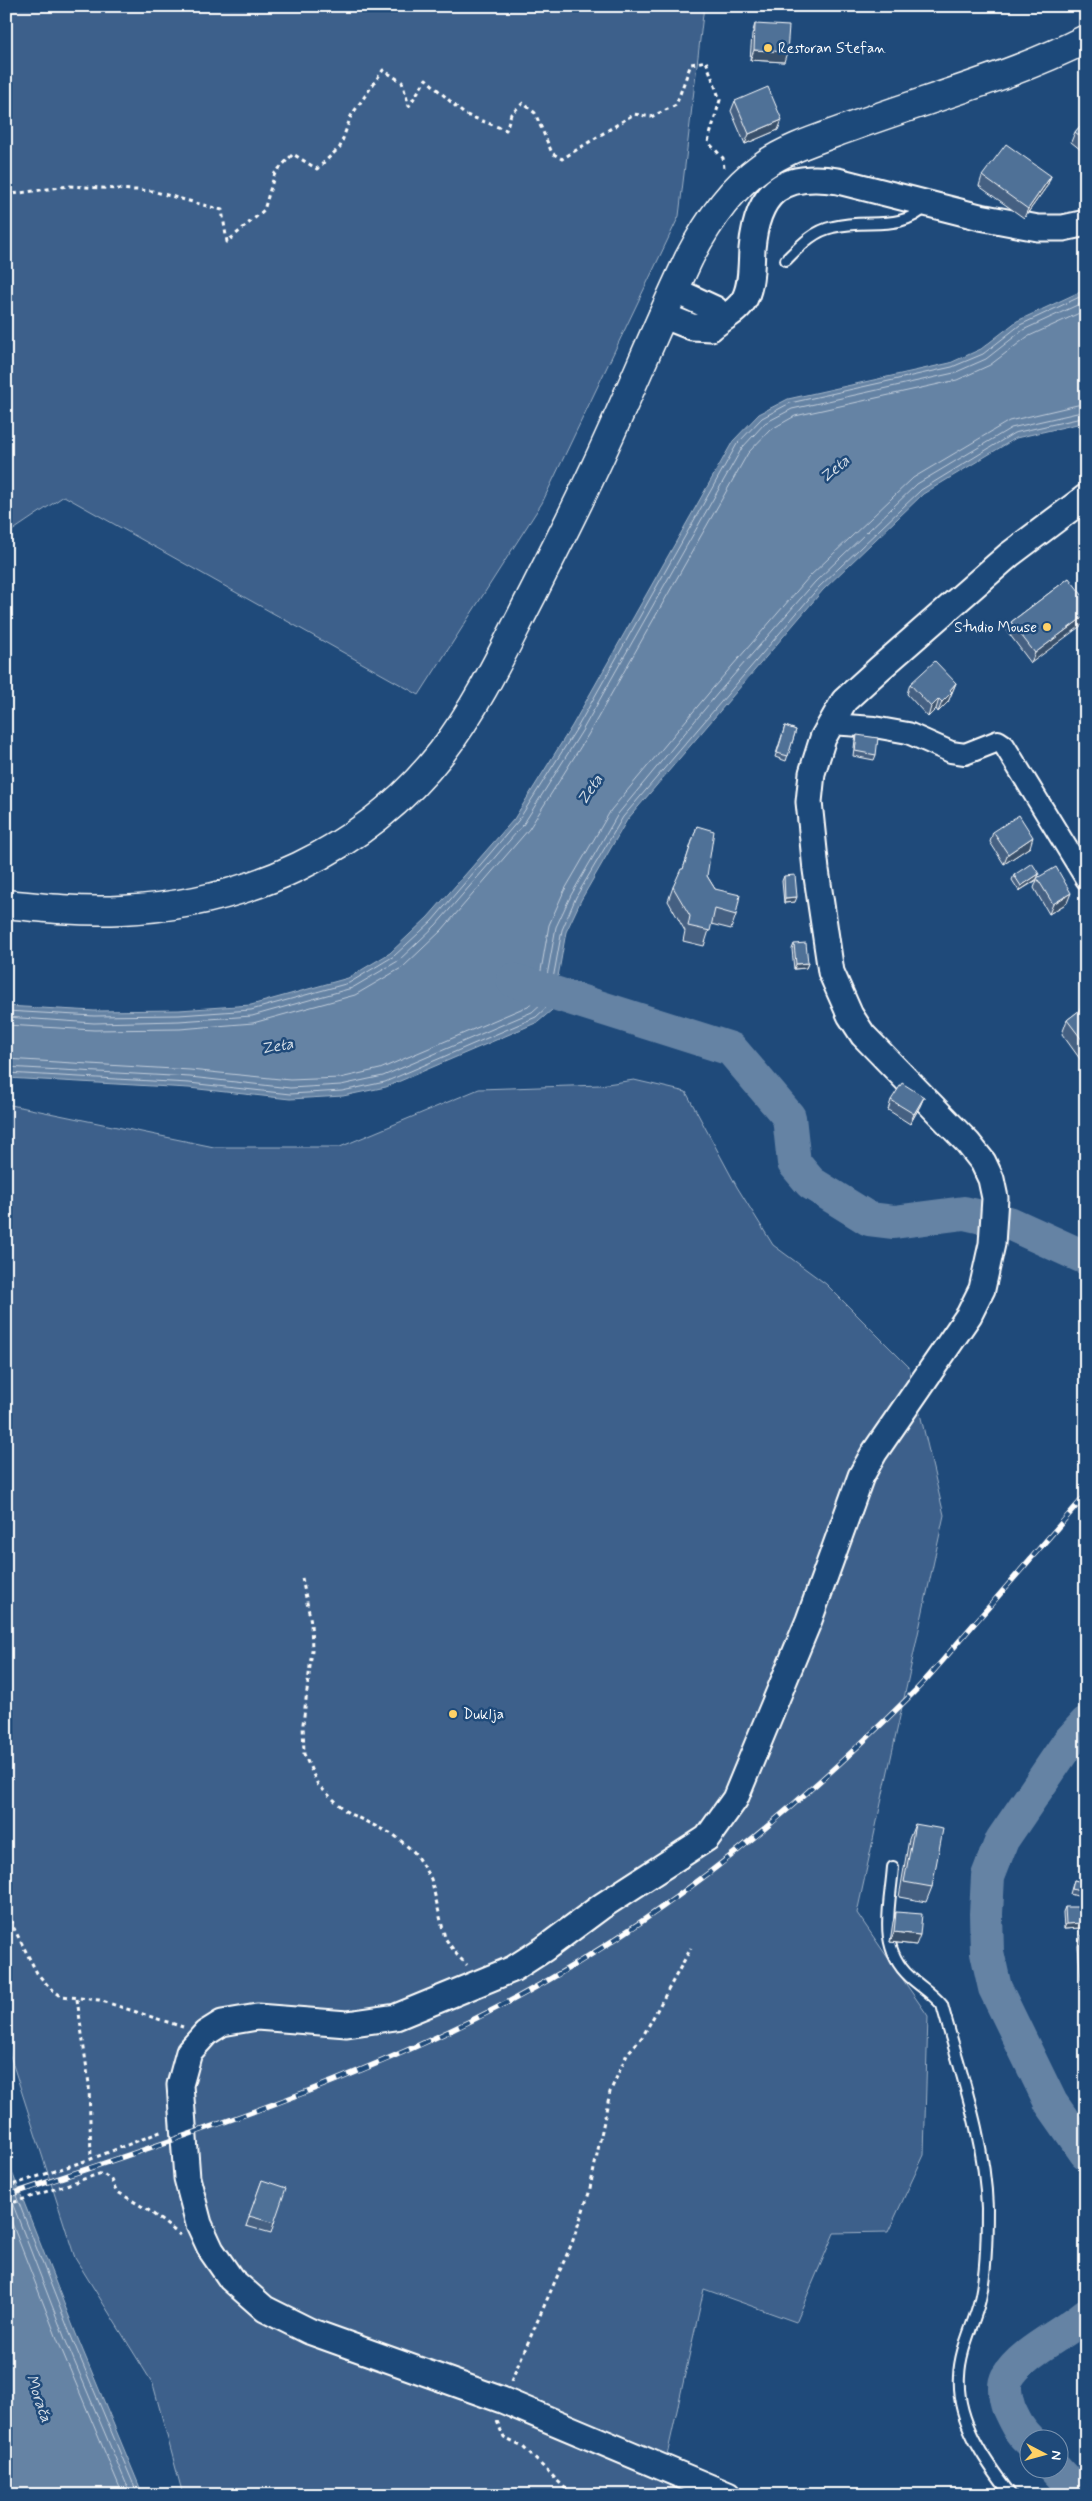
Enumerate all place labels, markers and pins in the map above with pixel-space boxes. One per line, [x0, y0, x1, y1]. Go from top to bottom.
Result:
place label: Restoran Stefan [778, 39, 886, 59]
marker: Restoran Stefan [762, 42, 774, 54]
place label: Studio Mouse [954, 618, 1037, 638]
marker: Studio Mouse [1041, 621, 1053, 633]
place label: Duklja [463, 1705, 504, 1725]
marker: Duklja [447, 1708, 459, 1720]

